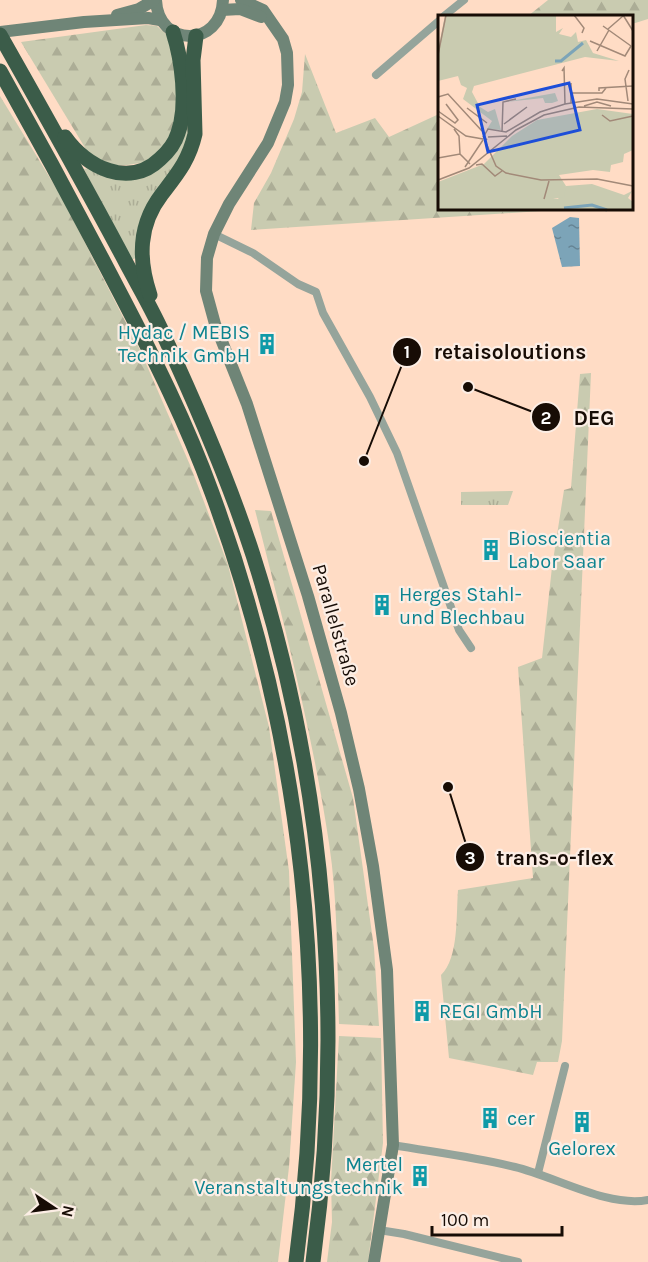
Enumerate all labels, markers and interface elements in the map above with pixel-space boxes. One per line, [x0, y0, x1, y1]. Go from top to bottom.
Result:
inset map [438, 15, 633, 210]
place label: Hydac / MEBIS Technik GmbH [118, 321, 250, 367]
building icon: Hydac / MEBIS Technik GmbH [255, 332, 279, 356]
callout: retaisoloutions [392, 332, 599, 371]
text: retaisoloutions [434, 340, 586, 364]
text: 1 [404, 341, 410, 363]
callout: DEG [531, 398, 626, 437]
text: DEG [574, 406, 614, 430]
text: 2 [541, 407, 551, 429]
place label: Bioscientia Labor Saar [508, 527, 611, 573]
building icon: Bioscientia Labor Saar [479, 538, 503, 562]
street label: Parallelstraße [308, 561, 364, 689]
place label: Herges Stahl- und Blechbau [399, 583, 525, 629]
building icon: Herges Stahl- und Blechbau [370, 593, 394, 617]
callout: trans-o-flex [455, 838, 626, 877]
text: trans-o-flex [496, 846, 614, 870]
text: 3 [464, 847, 476, 869]
building icon: REGI GmbH [410, 999, 434, 1023]
place label: REGI GmbH [439, 1000, 543, 1023]
building icon: cer [478, 1106, 502, 1130]
place label: cer [507, 1107, 536, 1130]
building icon: Gelorex [570, 1110, 594, 1134]
place label: Gelorex [548, 1137, 616, 1160]
place label: Mertel Veranstaltungstechnik [194, 1153, 403, 1199]
building icon: Mertel Veranstaltungstechnik [408, 1164, 432, 1188]
north arrow [24, 1178, 84, 1238]
scale bar [432, 1199, 562, 1237]
text: N [58, 1204, 79, 1219]
text: 100 m [441, 1209, 489, 1231]

